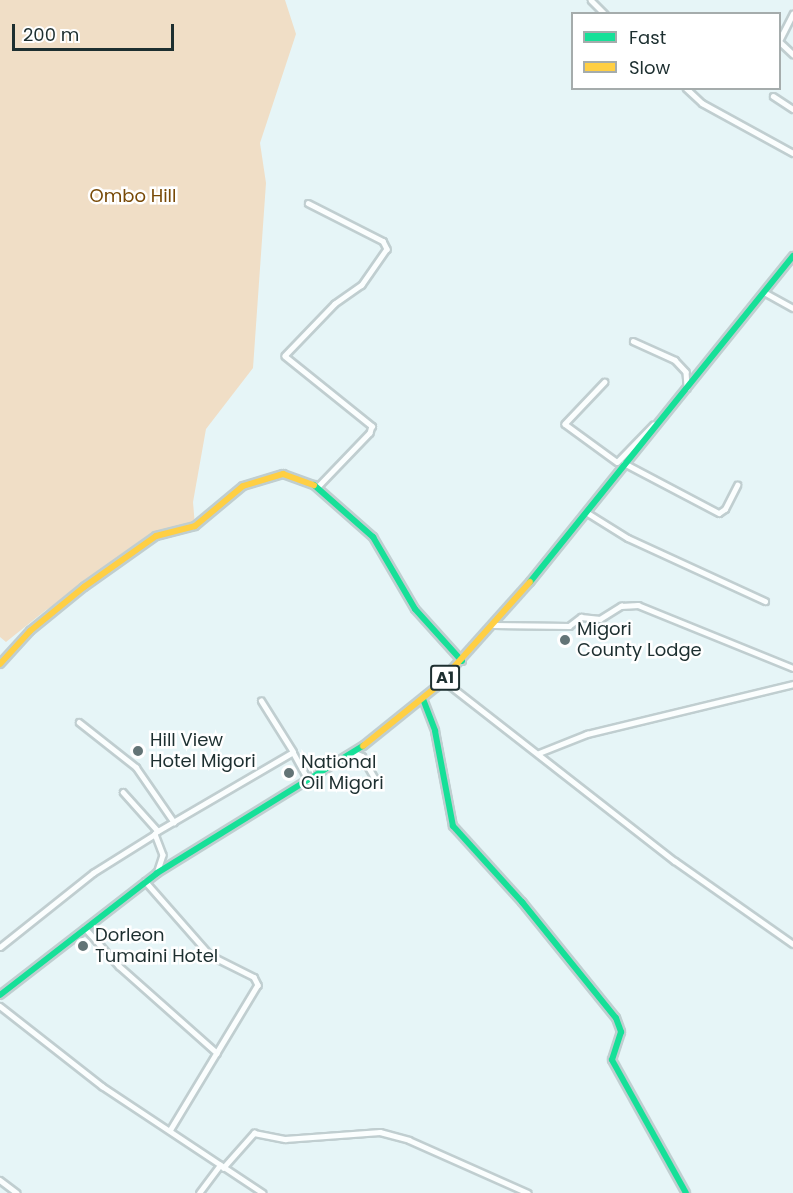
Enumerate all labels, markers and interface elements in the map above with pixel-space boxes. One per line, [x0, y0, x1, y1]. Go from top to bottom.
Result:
scale bar [15, 12, 177, 50]
legend [571, 12, 781, 90]
text: 200 m [23, 22, 79, 47]
text: Fast [629, 25, 666, 50]
text: Slow [629, 55, 670, 80]
park label: Ombo Hill [90, 185, 176, 207]
place label: Migori County Lodge [577, 619, 702, 662]
marker: Migori County Lodge [558, 633, 572, 647]
road number: A1 [430, 665, 460, 691]
place label: Hill View Hotel Migori [150, 730, 256, 772]
marker: Hill View Hotel Migori [131, 744, 145, 758]
place label: National Oil Migori [301, 752, 384, 795]
marker: National Oil Migori [282, 766, 296, 780]
place label: Dorleon Tumaini Hotel [95, 925, 218, 968]
marker: Dorleon Tumaini Hotel [76, 939, 90, 953]

